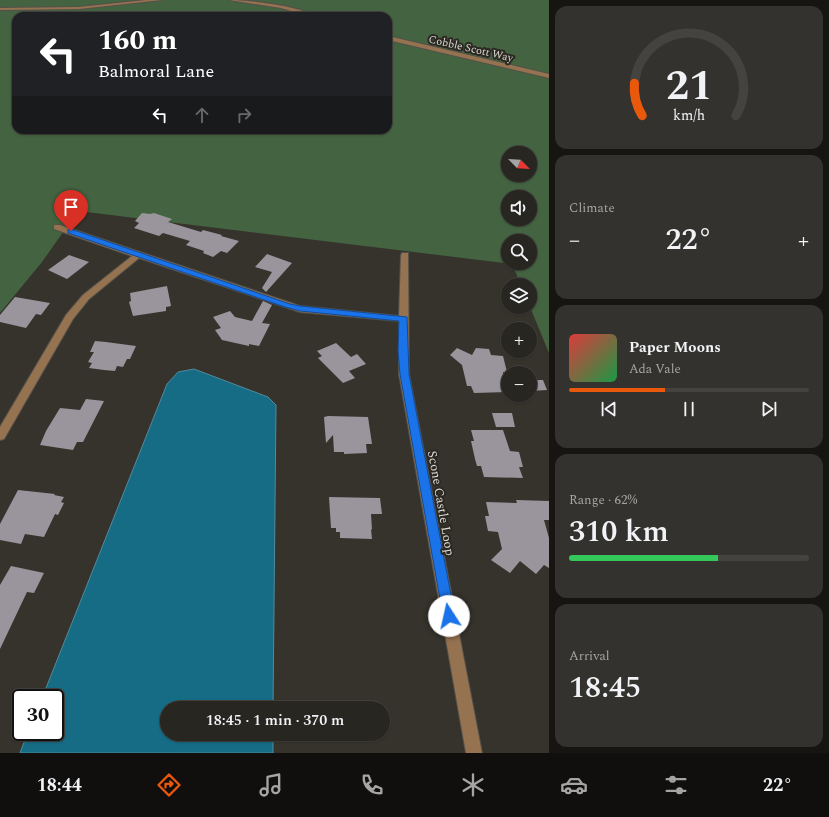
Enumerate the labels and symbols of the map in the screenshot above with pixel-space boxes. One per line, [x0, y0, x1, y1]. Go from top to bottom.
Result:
street label: Cobble Scott Way [427, 30, 516, 67]
north arrow [501, 146, 537, 182]
pin [54, 190, 88, 231]
street label: Scone Castle Loop [422, 449, 460, 557]
position arrow [428, 595, 470, 637]
speed limit sign: 30 [12, 689, 64, 741]

